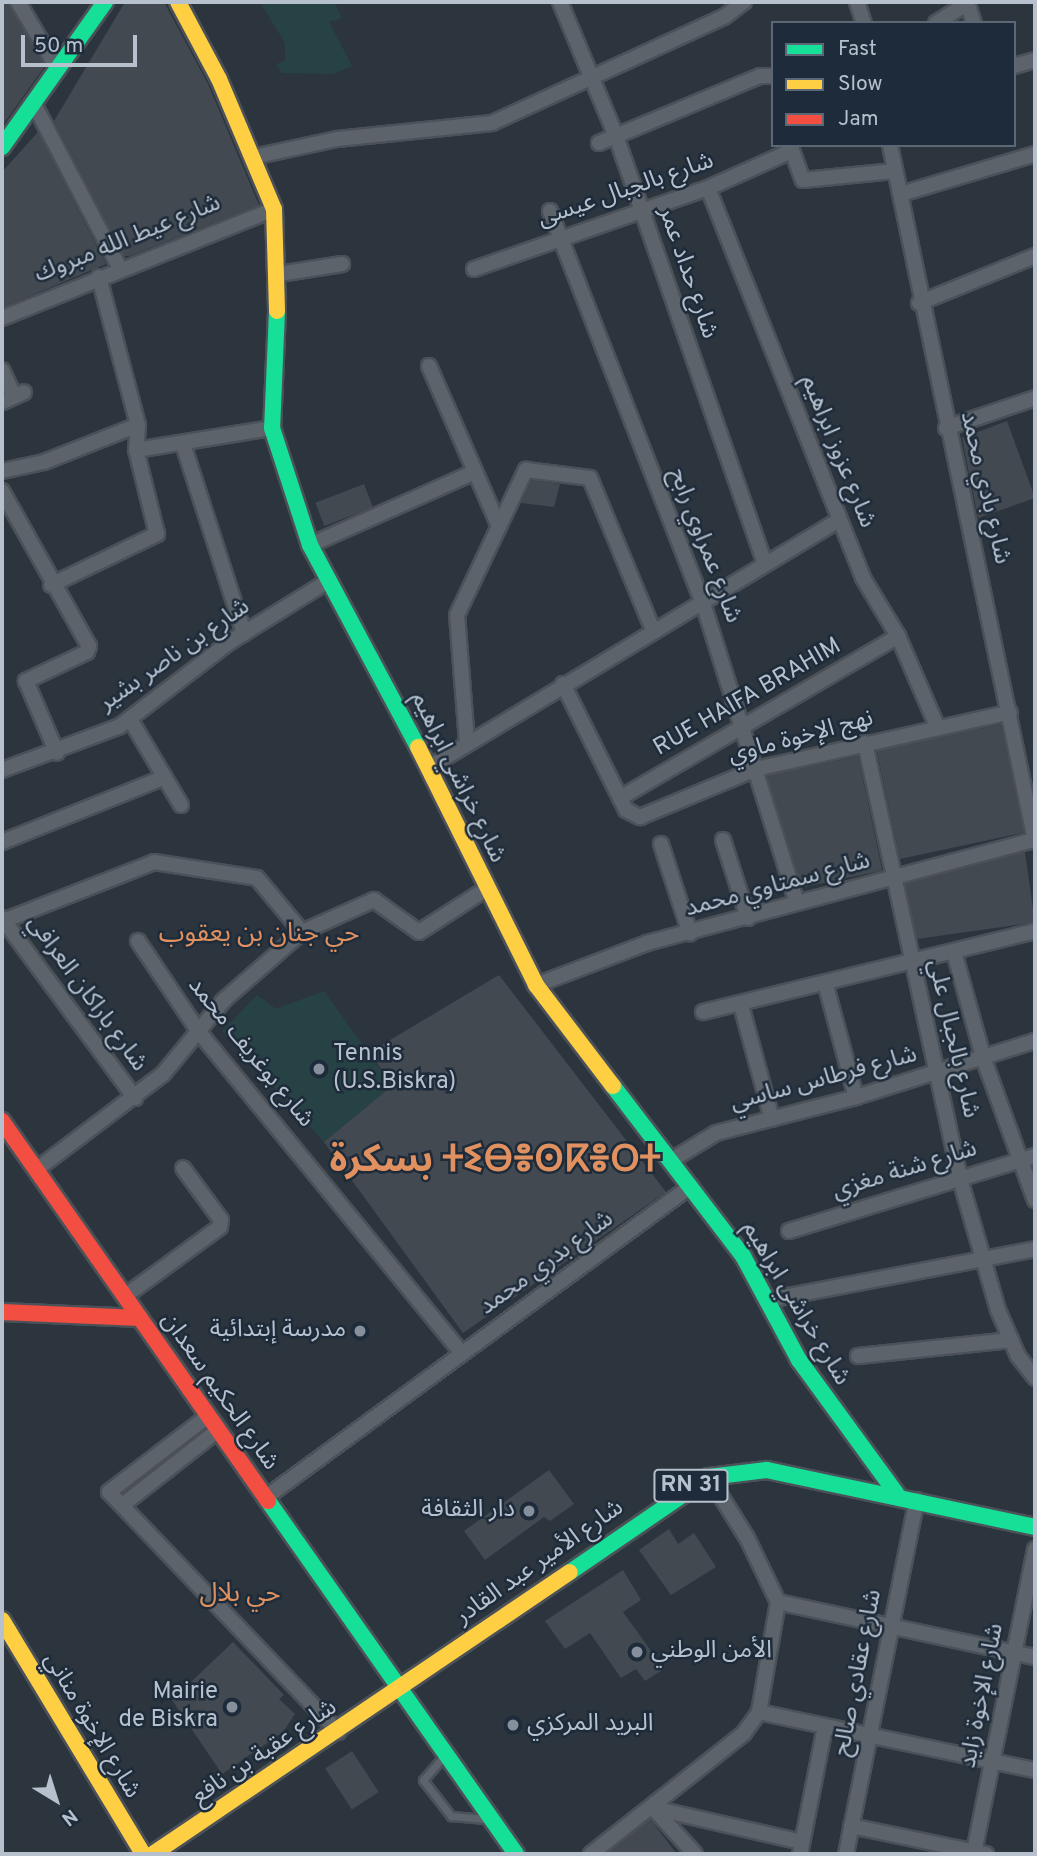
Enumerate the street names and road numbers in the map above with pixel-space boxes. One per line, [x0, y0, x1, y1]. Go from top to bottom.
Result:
street label: شارع بالجبال عيسى [534, 147, 718, 235]
street label: شارع عيط الله مبروك [31, 190, 225, 290]
street label: شارع حداد عمر [651, 203, 723, 343]
street label: شارع عزوز ابراهيم [793, 371, 881, 533]
street label: شارع بادي محمد [952, 409, 1016, 567]
street label: شارع عمراوي رابح [661, 465, 747, 627]
street label: شارع بن ناصر بشير [94, 593, 256, 719]
street label: RUE HAIFA BRAHIM [649, 632, 847, 764]
street label: شارع خراشي ابراهيم [403, 688, 511, 868]
street label: نهج الإخوة ماوي [725, 705, 877, 771]
street label: شارع سمتاوي محمد [682, 847, 874, 925]
street label: شارع باراكان العرافي [20, 910, 152, 1078]
street label: شارع بالجبال علي [920, 957, 984, 1121]
street label: شارع بوغريف محمد [181, 972, 319, 1134]
street label: شارع فرطاس ساسي [727, 1041, 921, 1119]
street label: شارع شنة مغزي [829, 1135, 981, 1207]
street label: شارع بدري محمد [474, 1206, 620, 1322]
street label: شارع خراشي ابراهيم [735, 1217, 855, 1391]
street label: شارع الحكيم سعدان [154, 1307, 284, 1477]
road number: RN 31 [652, 1466, 730, 1506]
street label: شارع الأمير عبد القادر [450, 1494, 630, 1632]
street label: شارع عقادي صالح [829, 1587, 889, 1759]
street label: شارع الإخوة زايد [955, 1621, 1011, 1771]
street label: شارع الإخوة مناني [36, 1648, 146, 1804]
street label: شارع عقبة بن نافع [187, 1694, 343, 1812]

